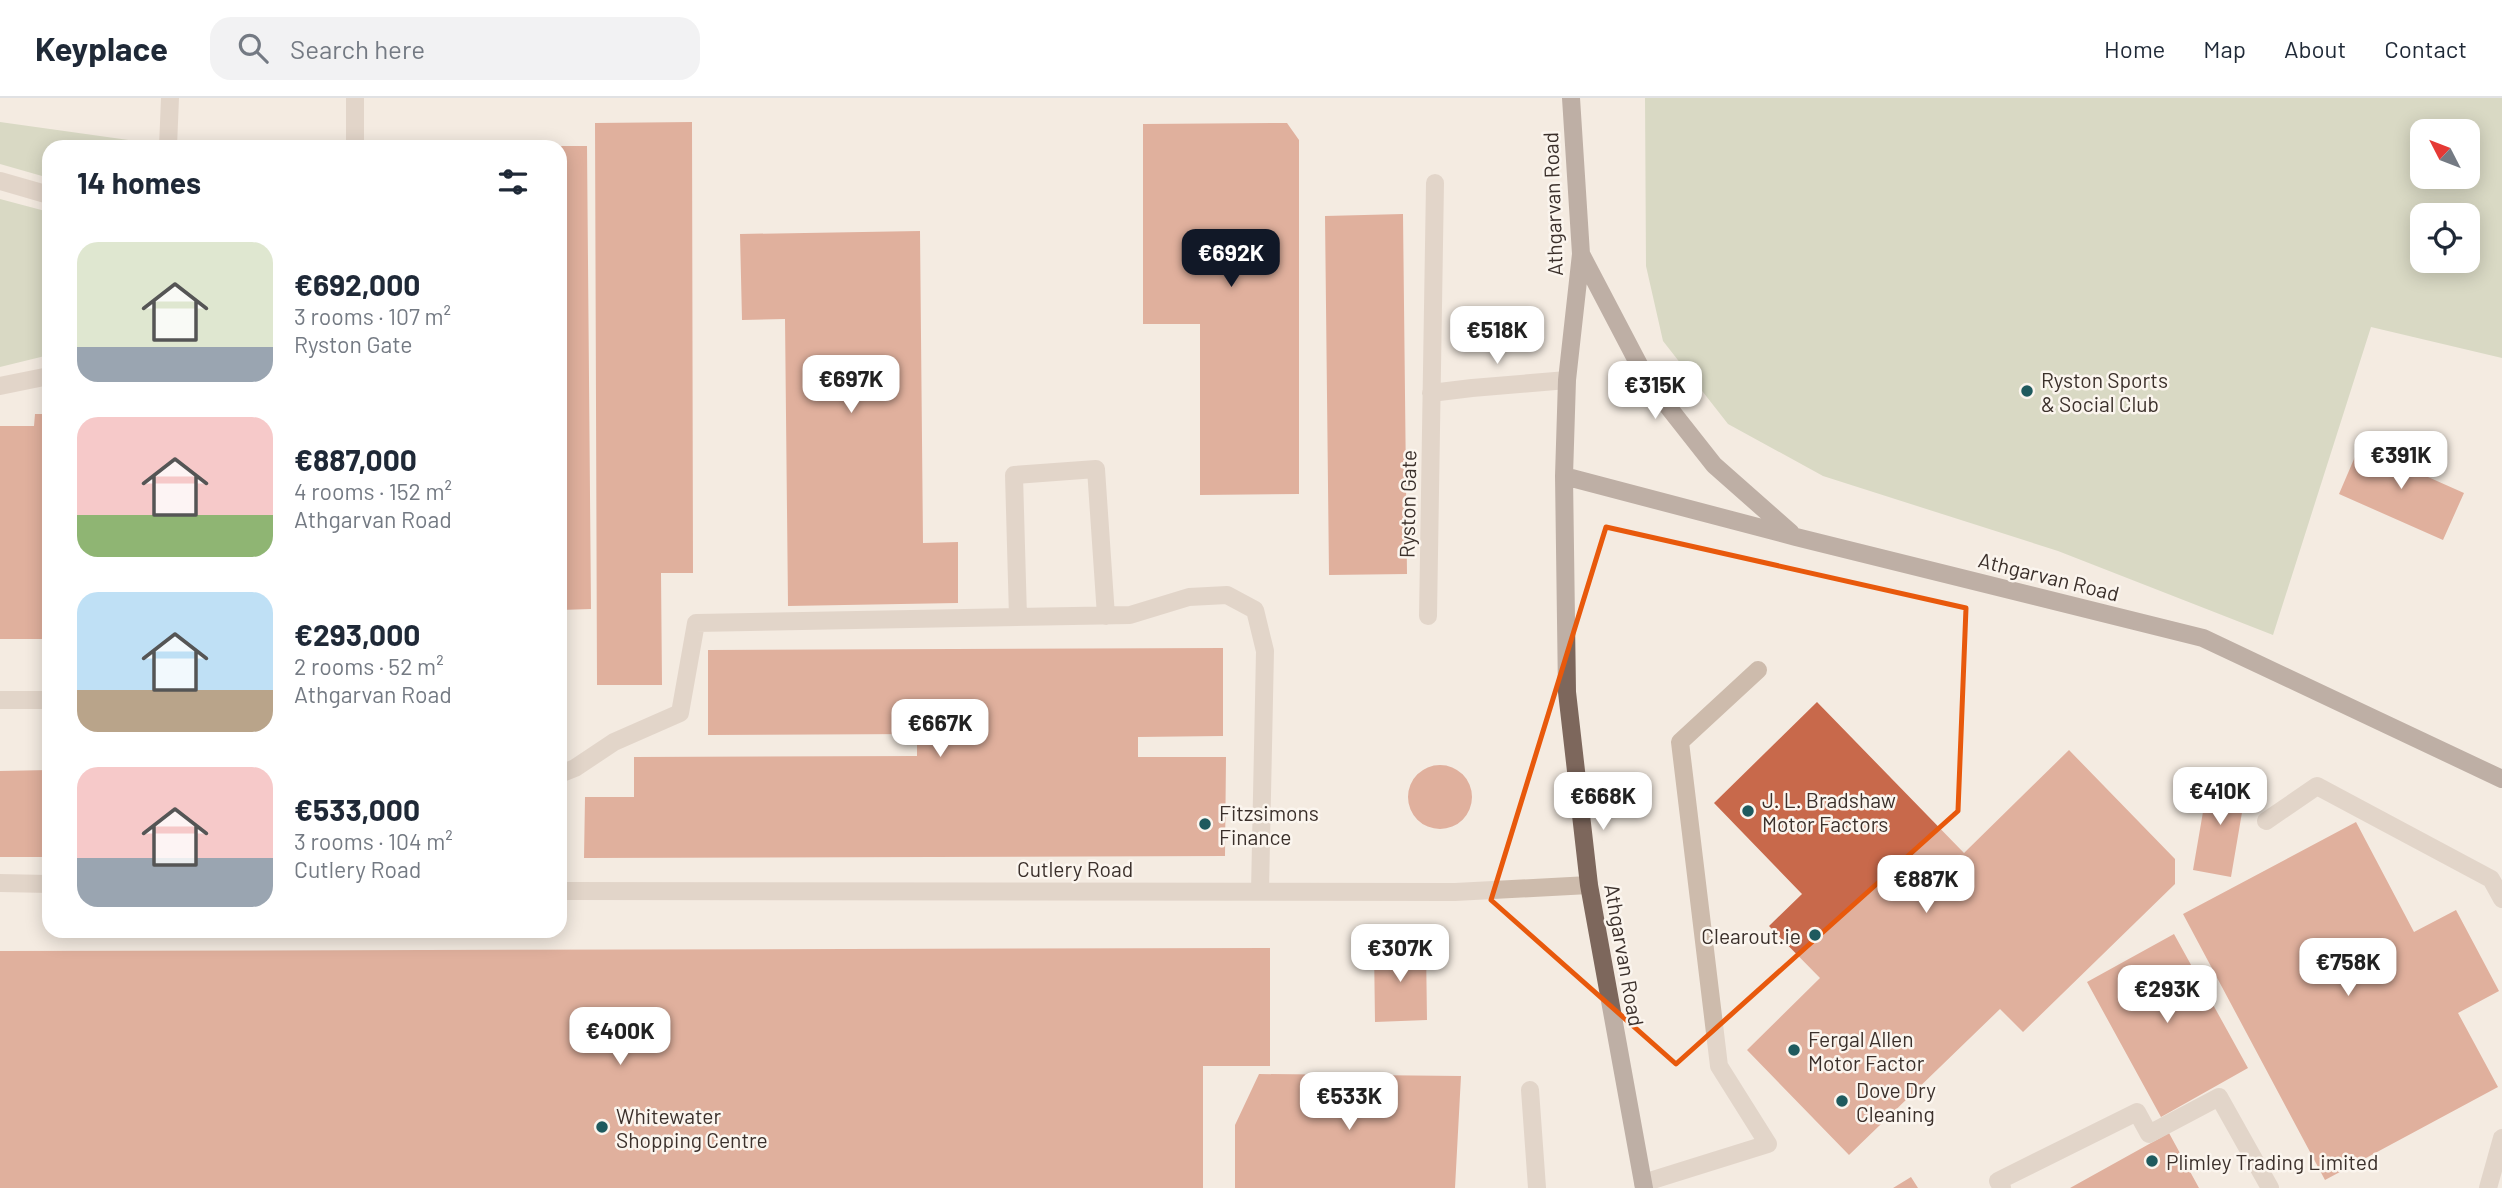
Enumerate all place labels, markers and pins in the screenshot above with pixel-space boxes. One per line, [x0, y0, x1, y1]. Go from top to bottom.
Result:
pin: €692K [1182, 230, 1280, 289]
pin: €518K [1448, 306, 1546, 366]
pin: €697K [802, 356, 900, 415]
pin: €315K [1606, 362, 1704, 421]
place label: Ryston Sports & Social Club [2041, 367, 2168, 416]
marker: Ryston Sports & Social Club [2019, 383, 2035, 399]
pin: €391K [2352, 432, 2450, 491]
pin: €667K [891, 700, 989, 759]
pin: €410K [2171, 768, 2269, 827]
pin: €668K [1554, 772, 1652, 832]
place label: J. L. Bradshaw Motor Factors [1762, 787, 1896, 836]
place label: Fitzsimons Finance [1219, 800, 1319, 849]
marker: J. L. Bradshaw Motor Factors [1740, 803, 1756, 819]
marker: Fitzsimons Finance [1197, 816, 1213, 832]
pin: €887K [1877, 856, 1975, 915]
place label: Clearout.ie [1701, 923, 1801, 948]
pin: €307K [1351, 924, 1449, 984]
marker: Clearout.ie [1807, 927, 1823, 943]
pin: €758K [2299, 939, 2397, 998]
pin: €293K [2118, 965, 2216, 1025]
pin: €400K [571, 1007, 669, 1067]
place label: Fergal Allen Motor Factor [1808, 1026, 1925, 1075]
marker: Fergal Allen Motor Factor [1786, 1042, 1802, 1058]
pin: €533K [1300, 1072, 1398, 1132]
place label: Dove Dry Cleaning [1856, 1077, 1936, 1126]
marker: Dove Dry Cleaning [1834, 1093, 1850, 1109]
place label: Whitewater Shopping Centre [616, 1103, 768, 1152]
marker: Whitewater Shopping Centre [594, 1119, 610, 1135]
place label: Plimley Trading Limited [2166, 1149, 2378, 1174]
marker: Plimley Trading Limited [2144, 1153, 2160, 1169]

